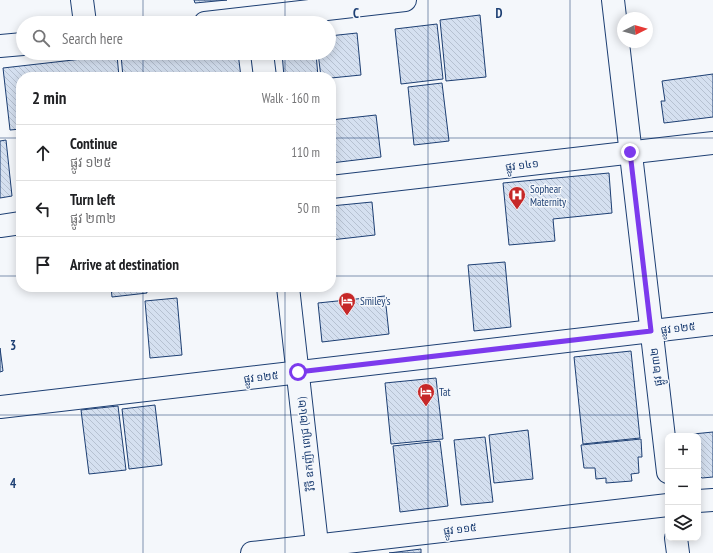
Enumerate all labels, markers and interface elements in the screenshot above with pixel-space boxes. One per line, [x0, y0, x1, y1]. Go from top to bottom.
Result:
text: C [353, 5, 359, 22]
text: D [496, 5, 503, 22]
north arrow [617, 12, 653, 48]
search box [16, 16, 336, 60]
icon: search [30, 27, 52, 49]
text: Search here [62, 29, 123, 48]
text: 2 min [32, 87, 66, 109]
text: Walk · 160 m [262, 90, 320, 107]
text: Continue [70, 134, 117, 153]
icon: ahead [32, 142, 54, 164]
route end [621, 143, 639, 161]
text: 110 m [291, 144, 320, 161]
text: ផ្លូវ ១២៥ [70, 154, 112, 171]
street label: ផ្លូវ ១៤១ [504, 156, 540, 177]
place label: Sophear Maternity [530, 182, 567, 209]
hospital icon: Sophear Maternity [507, 185, 527, 210]
text: Turn left [70, 190, 115, 209]
icon: left [32, 198, 54, 220]
text: 50 m [297, 200, 320, 217]
text: ផ្លូវ ២៣២ [70, 210, 116, 227]
icon: arrive [32, 254, 54, 276]
text: Arrive at destination [70, 255, 179, 274]
hotel icon: Smiley's [337, 291, 357, 316]
place label: Smiley's [360, 294, 391, 308]
street label: ផ្លូវ ១២៥ [660, 319, 697, 340]
text: 3 [10, 337, 16, 354]
street label: ផ្លូវ ២៣២ [647, 346, 669, 387]
route start [289, 363, 307, 381]
street label: ផ្លូវ ១២៥ [243, 368, 280, 389]
hotel icon: Tat [416, 382, 436, 407]
place label: Tat [439, 385, 450, 399]
street label: វិថី ឧកញ៉ា ពេជ្រ (២៤២) [294, 396, 318, 492]
map controls [665, 433, 701, 541]
button: + [665, 433, 701, 469]
button: − [665, 469, 701, 505]
text: 4 [10, 475, 17, 492]
button: layers [665, 505, 701, 541]
street label: ផ្លូវ ១១៥ [442, 520, 478, 541]

